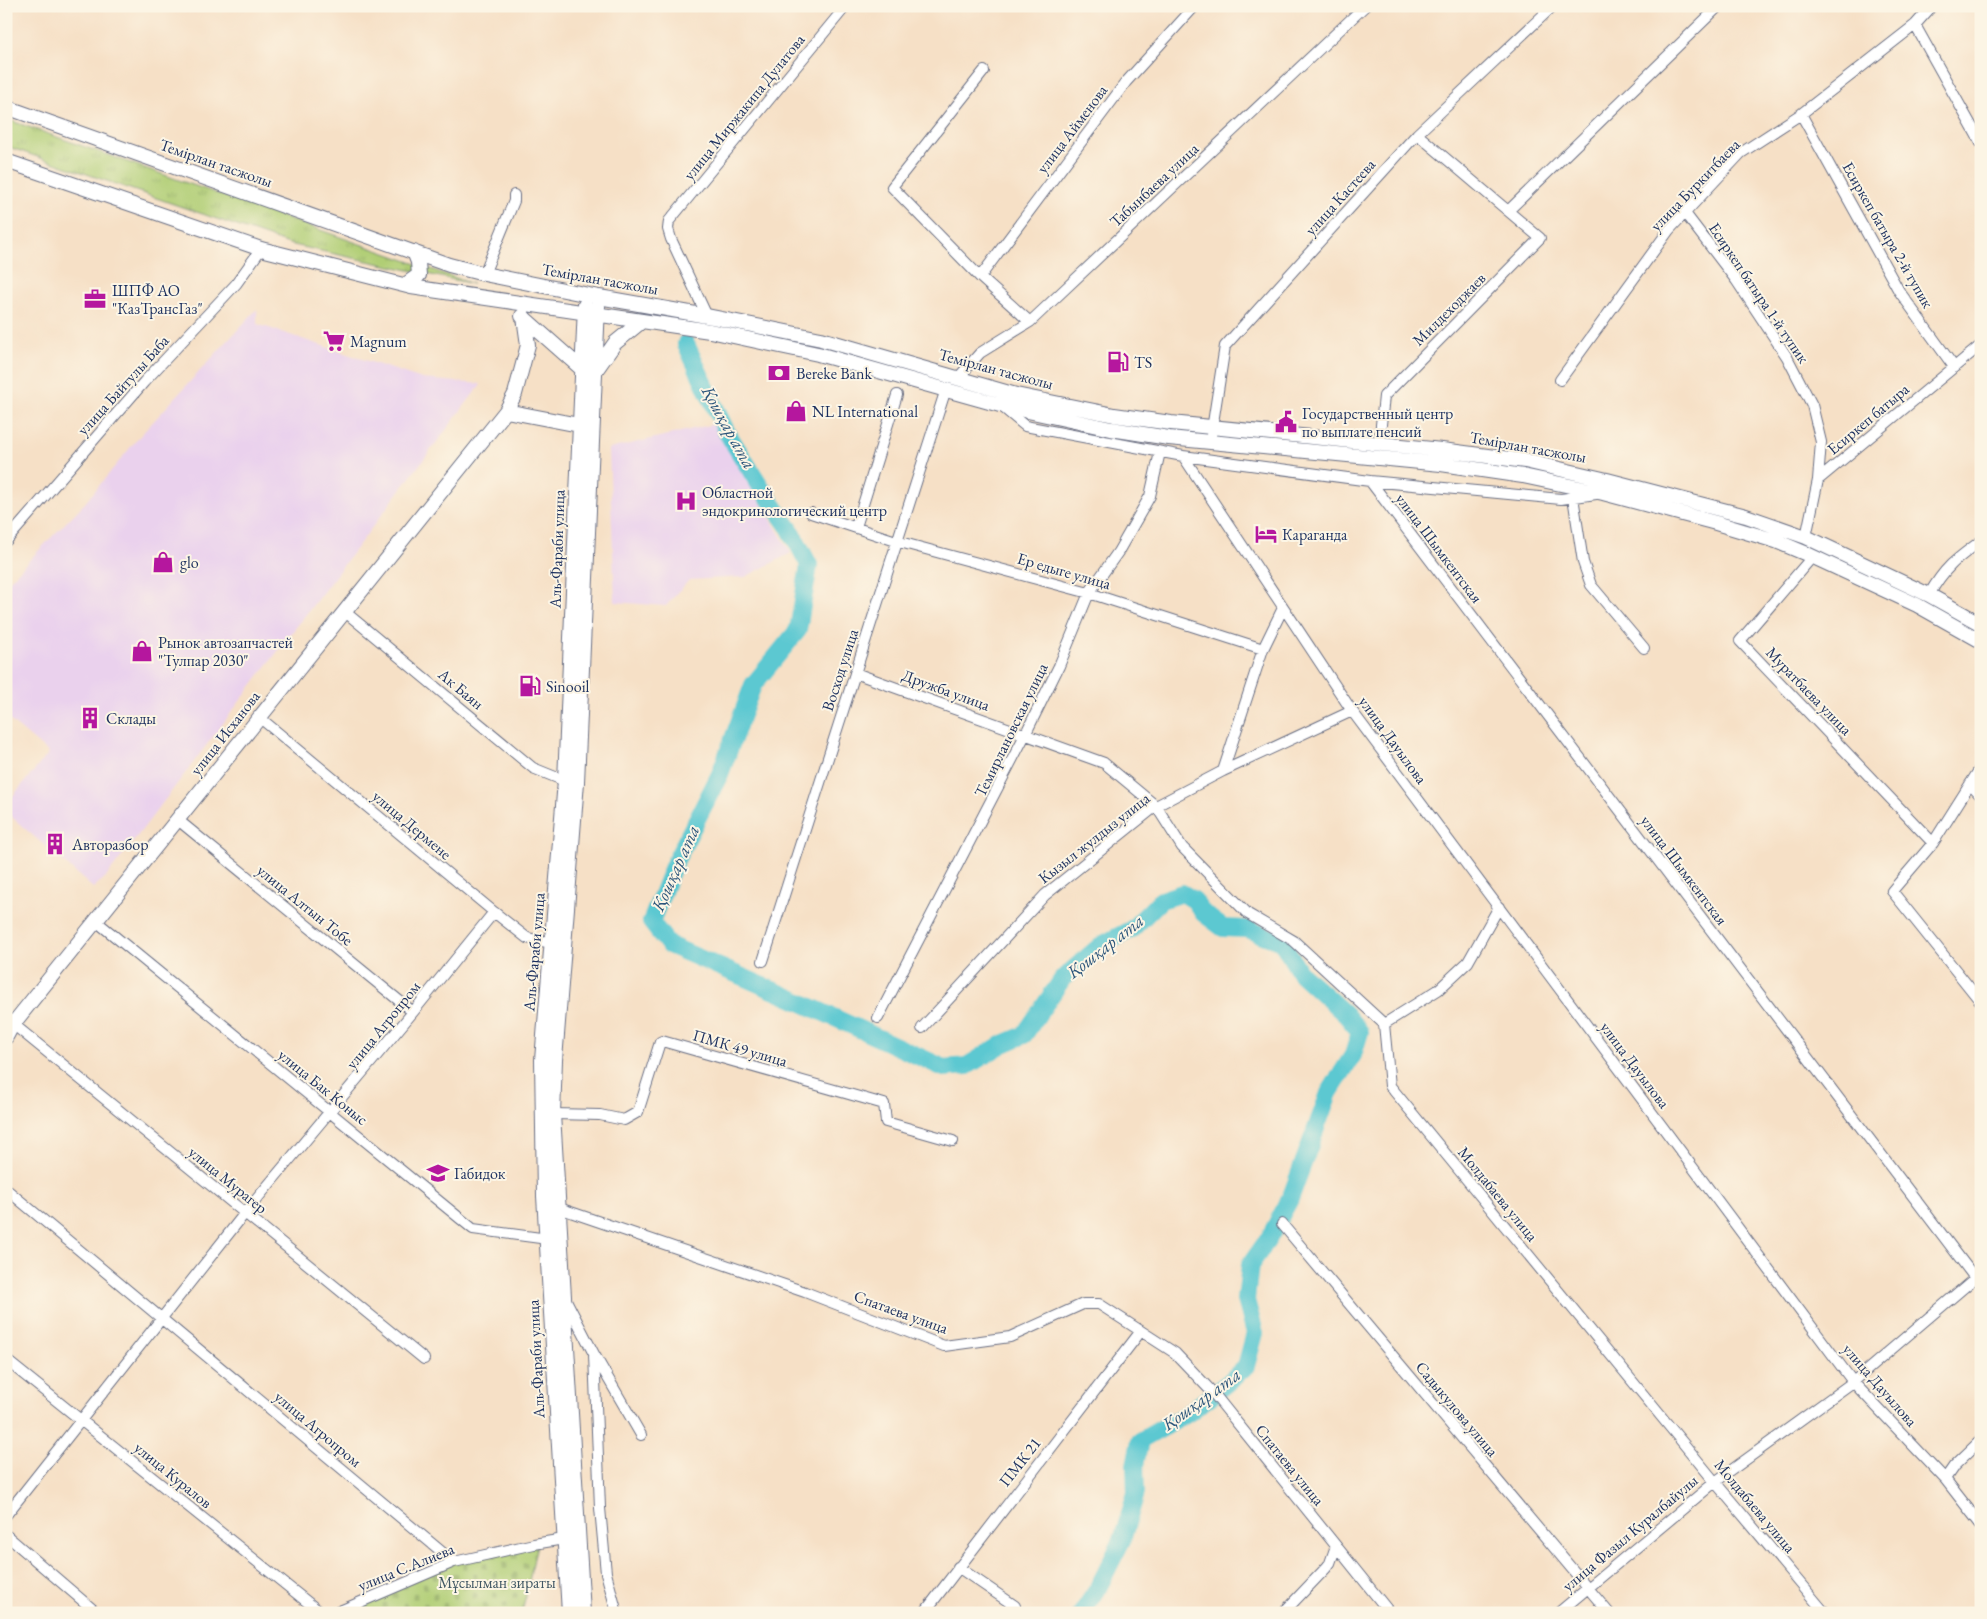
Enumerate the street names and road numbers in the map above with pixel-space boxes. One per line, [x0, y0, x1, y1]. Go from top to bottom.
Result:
street label: улица Миржакипа Дулатова [679, 29, 810, 184]
street label: улица Айменова [1032, 80, 1113, 178]
street label: Темірлан тасжолы [157, 134, 275, 192]
street label: улица Буркитбаева [1645, 134, 1745, 236]
street label: Табынбаева улица [1105, 138, 1203, 232]
street label: улица Кастеева [1300, 154, 1380, 240]
street label: Есиркеп батыра 2-й тупик [1838, 158, 1939, 312]
street label: Есиркеп батыра 1-й тупик [1704, 219, 1814, 368]
street label: Темірлан тасжолы [540, 258, 660, 300]
street label: Милдеходжаев [1408, 268, 1490, 350]
street label: улица Байтулы Баба [72, 330, 174, 440]
street label: Темірлан тасжолы [936, 344, 1056, 394]
street label: Есиркеп батыра [1823, 378, 1914, 459]
street label: Темірлан тасжолы [1468, 426, 1588, 468]
street label: Аль-Фараби улица [544, 489, 570, 610]
street label: улица Шымкентская [1391, 489, 1487, 607]
street label: Ер едыге улица [1015, 548, 1114, 595]
street label: Восход улица [817, 626, 863, 714]
street label: Муратбаева улица [1761, 642, 1857, 740]
street label: Темирлановская улица [969, 659, 1053, 800]
street label: Ак Баян [433, 663, 488, 714]
street label: Дружба улица [899, 664, 993, 716]
street label: улица Исханова [185, 686, 265, 780]
street label: улица Дауылова [1354, 692, 1432, 789]
street label: улица Дермене [368, 786, 456, 864]
street label: Кызыл жулдыз улица [1034, 787, 1155, 888]
street label: улица Шымкентская [1636, 811, 1732, 929]
street label: улица Алтын Тобе [253, 860, 357, 950]
street label: Аль-Фараби улица [518, 891, 550, 1013]
street label: улица Агропром [341, 977, 425, 1073]
street label: улица Дауылова [1595, 1017, 1675, 1113]
street label: ПМК 49 улица [690, 1024, 790, 1072]
street label: улица Бак Коныс [274, 1044, 372, 1130]
street label: улица Мурагер [184, 1142, 272, 1218]
street label: Молдабаева улица [1453, 1142, 1543, 1246]
street label: Спатаева улица [851, 1285, 952, 1339]
street label: Аль-Фараби улица [522, 1298, 550, 1420]
street label: улица Дауылова [1838, 1339, 1922, 1431]
street label: Садыкулова улица [1411, 1357, 1503, 1462]
street label: улица Агропром [270, 1386, 366, 1472]
street label: Спатаева улица [1251, 1420, 1330, 1510]
street label: ПМК 21 [994, 1433, 1046, 1491]
street label: улица Куралов [130, 1437, 216, 1513]
street label: Молдабаева улица [1710, 1455, 1801, 1558]
street label: улица Фазыл Куралбайулы [1558, 1470, 1702, 1596]
street label: улица С.Алиева [355, 1538, 458, 1596]

